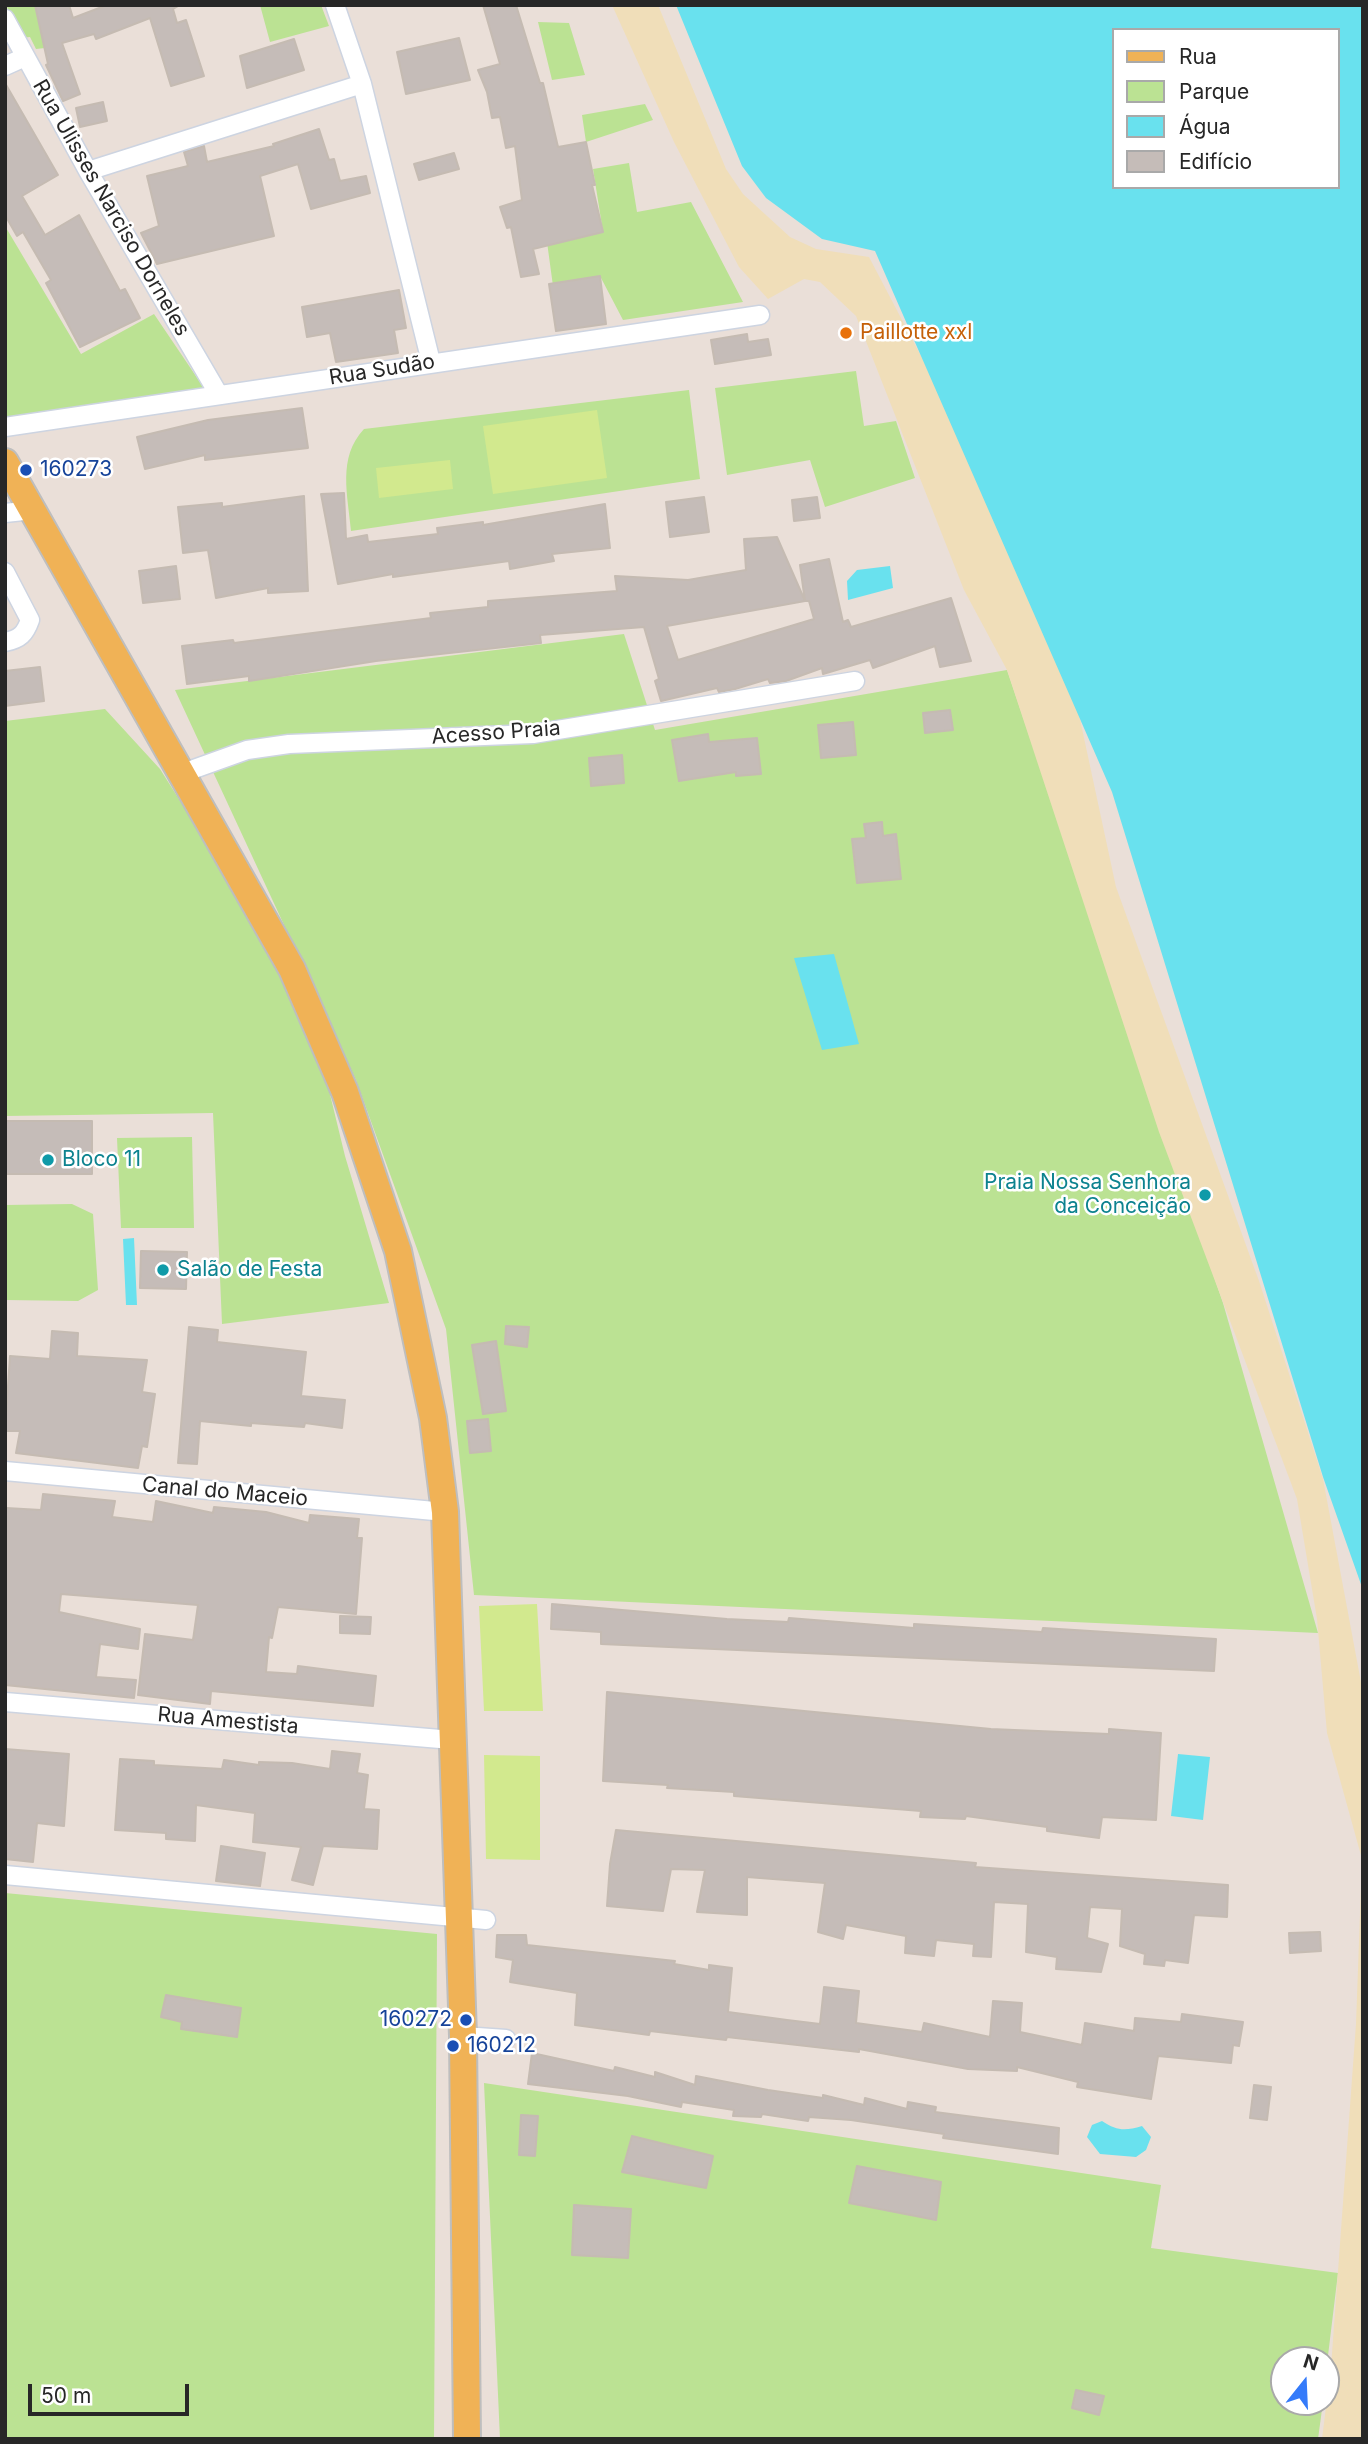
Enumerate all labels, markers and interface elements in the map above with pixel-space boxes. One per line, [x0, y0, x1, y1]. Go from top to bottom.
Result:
legend [1112, 28, 1340, 189]
text: Rua [1179, 44, 1217, 69]
street label: Rua Ulisses Narciso Dorneles [27, 75, 195, 341]
text: Parque [1179, 79, 1249, 104]
text: Água [1179, 114, 1231, 139]
text: Edifício [1179, 149, 1252, 174]
place label: Paillotte xxl [860, 320, 972, 346]
marker: Paillotte xxl [838, 325, 854, 341]
street label: Rua Sudão [327, 349, 437, 391]
place label: 160273 [40, 457, 112, 483]
marker: 160273 [18, 462, 34, 478]
street label: Acesso Praia [431, 716, 561, 750]
place label: Bloco 11 [62, 1147, 141, 1173]
marker: Bloco 11 [40, 1152, 56, 1168]
place label: Praia Nossa Senhora da Conceição [984, 1170, 1191, 1220]
marker: Praia Nossa Senhora da Conceição [1197, 1187, 1213, 1203]
place label: Salão de Festa [177, 1257, 322, 1283]
marker: Salão de Festa [155, 1262, 171, 1278]
street label: Canal do Maceio [141, 1472, 309, 1512]
street label: Rua Amestista [156, 1702, 300, 1740]
place label: 160272 [380, 2007, 452, 2033]
marker: 160272 [458, 2012, 474, 2028]
place label: 160212 [467, 2033, 536, 2059]
marker: 160212 [445, 2038, 461, 2054]
north arrow [1270, 2346, 1340, 2416]
text: N [1301, 2349, 1321, 2376]
scale bar [32, 2370, 192, 2414]
text: 50 m [41, 2383, 91, 2408]

